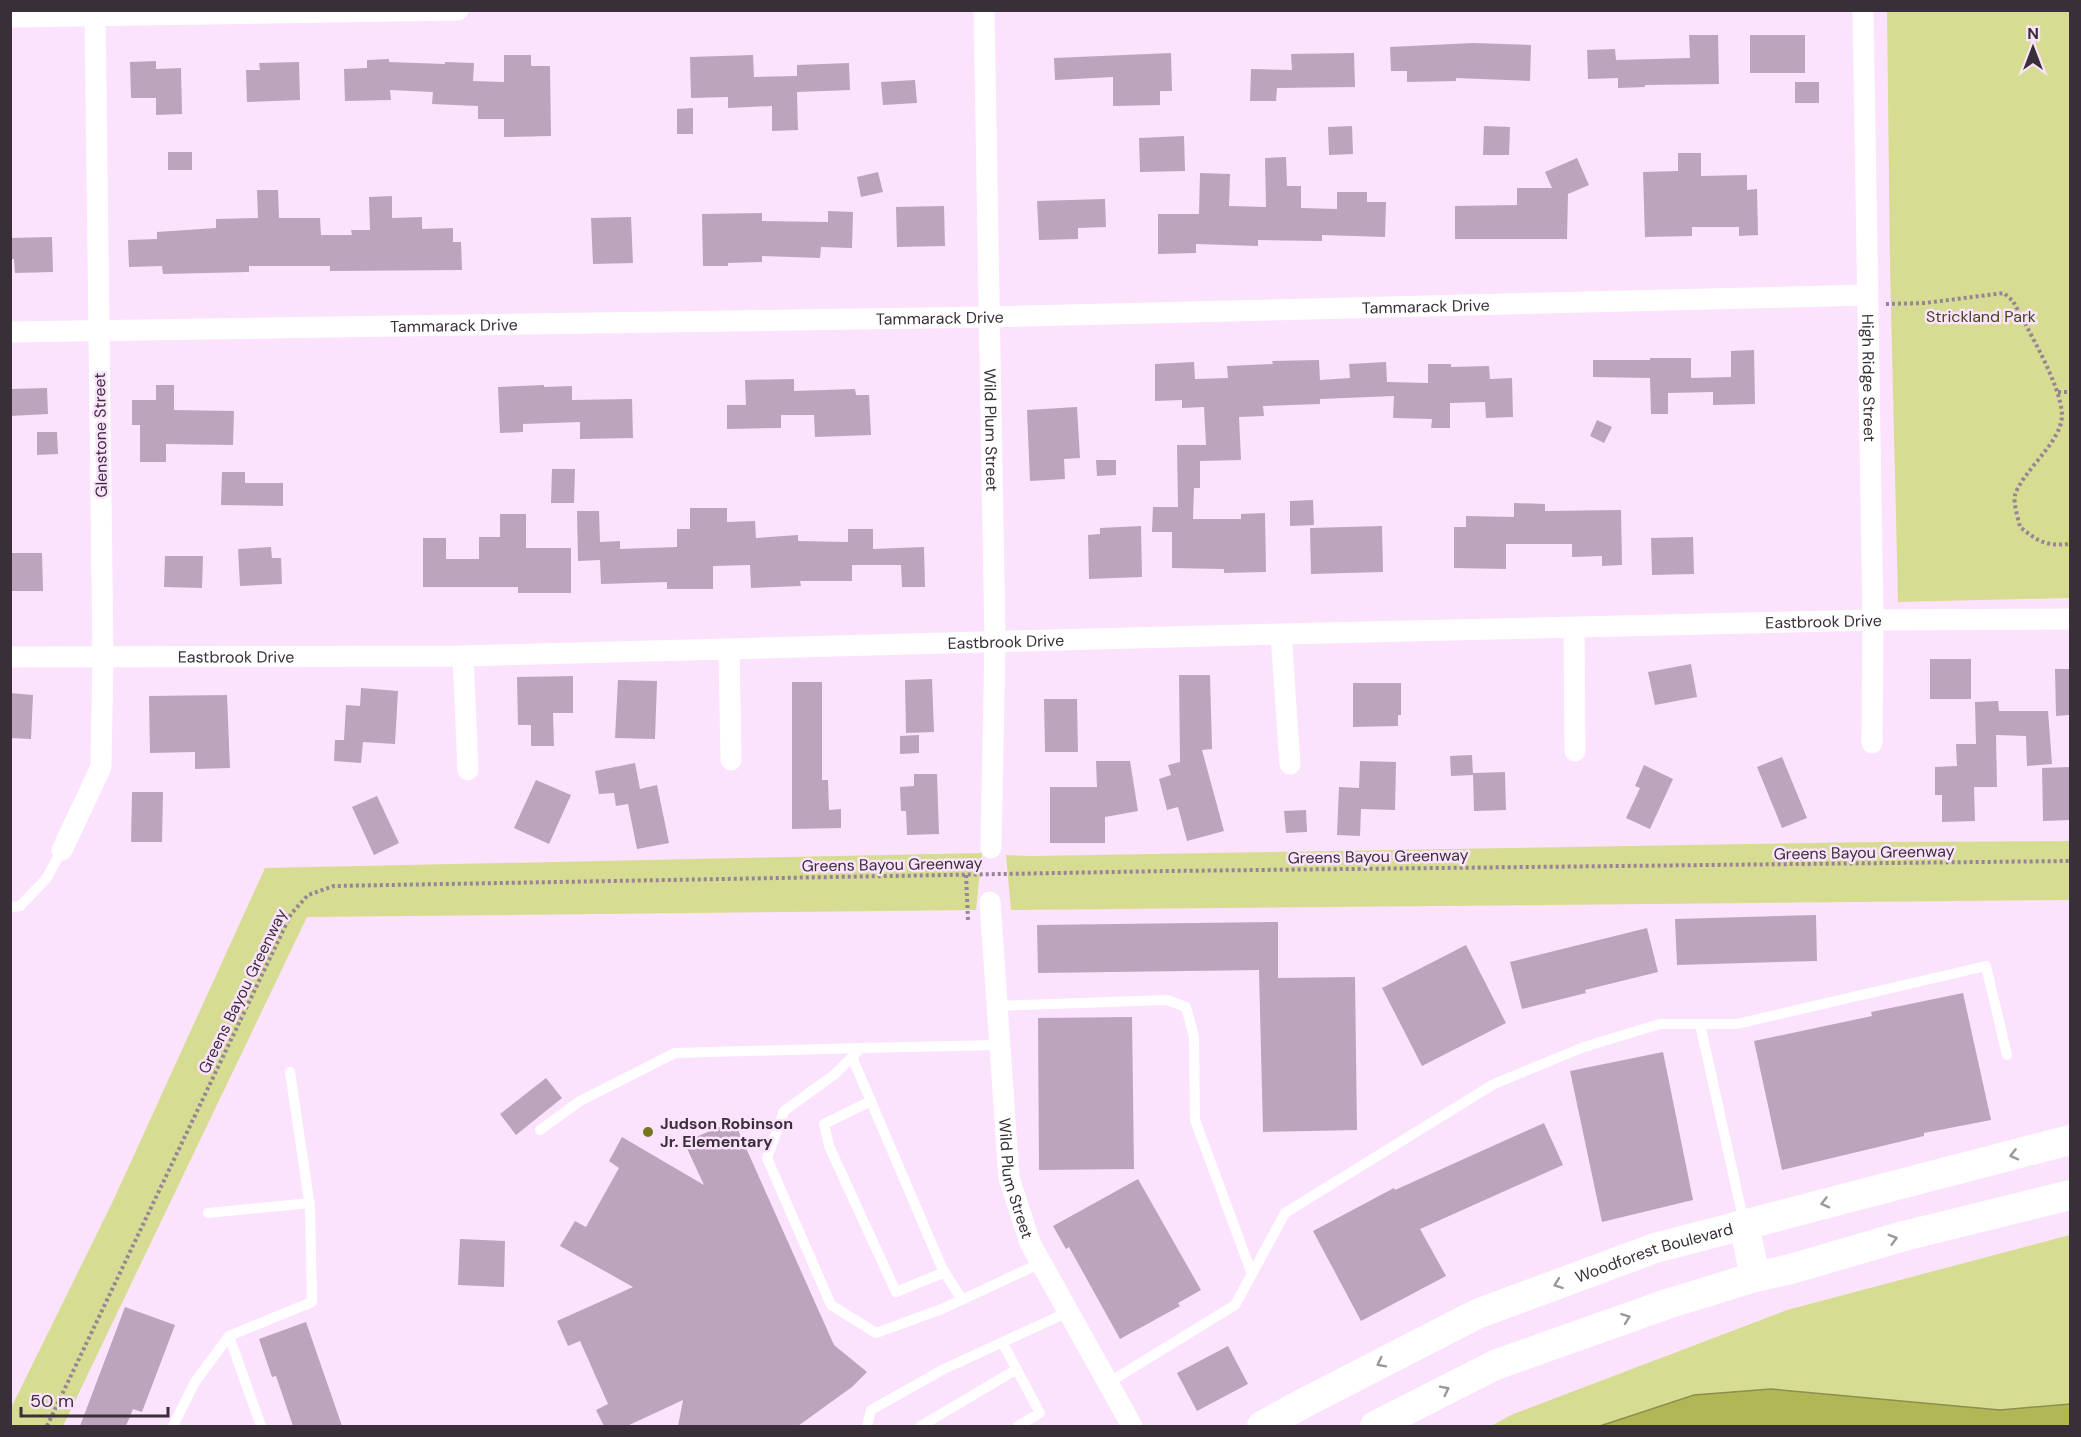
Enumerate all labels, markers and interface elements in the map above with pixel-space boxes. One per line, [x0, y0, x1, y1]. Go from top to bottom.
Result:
north arrow [2003, 18, 2063, 78]
text: N [2027, 23, 2039, 44]
street label: Tammarack Drive [1362, 294, 1490, 319]
park label: Strickland Park [1926, 306, 2036, 327]
street label: Tammarack Drive [876, 307, 1004, 330]
street label: Tammarack Drive [390, 314, 518, 337]
street label: High Ridge Street [1857, 314, 1880, 442]
street label: Wild Plum Street [979, 368, 1002, 492]
street label: Glenstone Street [89, 372, 112, 498]
street label: Eastbrook Drive [1765, 610, 1882, 634]
street label: Eastbrook Drive [947, 630, 1064, 654]
street label: Eastbrook Drive [178, 646, 294, 668]
street label: Greens Bayou Greenway [1773, 840, 1955, 865]
street label: Greens Bayou Greenway [1287, 844, 1469, 869]
street label: Greens Bayou Greenway [801, 852, 983, 877]
street label: Greens Bayou Greenway [193, 905, 292, 1077]
place label: Judson Robinson Jr. Elementary [660, 1113, 793, 1152]
street label: Wild Plum Street [994, 1117, 1038, 1241]
marker: Judson Robinson Jr. Elementary [641, 1125, 655, 1139]
one-way arrow [2009, 1148, 2020, 1160]
one-way arrow [1820, 1195, 1830, 1208]
street label: Woodforest Boulevard [1572, 1218, 1735, 1288]
one-way arrow [1888, 1233, 1898, 1246]
one-way arrow [1553, 1276, 1564, 1289]
one-way arrow [1620, 1313, 1631, 1326]
one-way arrow [1376, 1356, 1387, 1368]
scale bar [21, 1380, 168, 1418]
one-way arrow [1439, 1386, 1450, 1398]
text: 50 m [30, 1389, 74, 1413]

